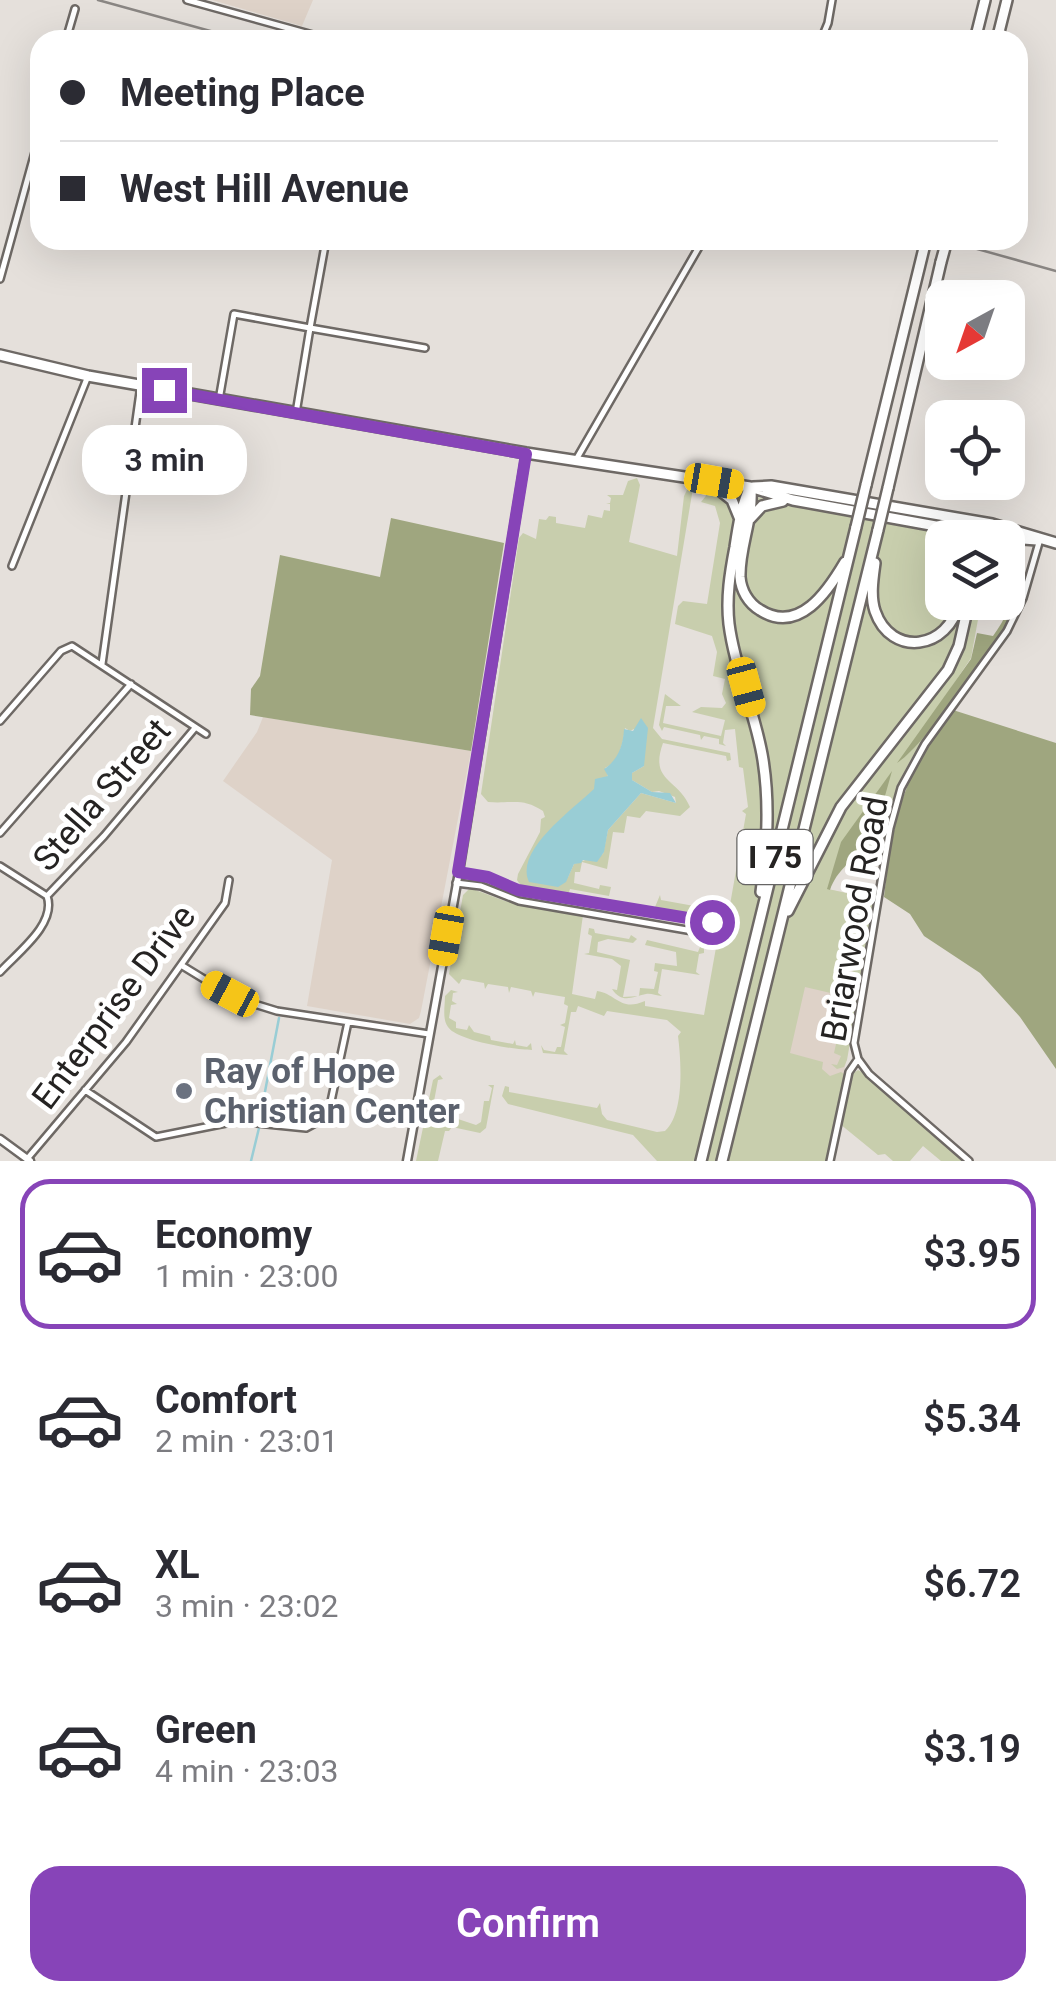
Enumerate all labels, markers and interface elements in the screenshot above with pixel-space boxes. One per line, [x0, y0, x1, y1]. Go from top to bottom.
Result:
text: Meeting Place [120, 71, 365, 115]
text: West Hill Avenue [120, 167, 409, 211]
north arrow [925, 280, 1025, 380]
map controls [925, 280, 1025, 620]
route end [142, 368, 187, 413]
button: locate [925, 400, 1025, 500]
callout: 3 min [81, 425, 246, 495]
text: 3 min [124, 441, 205, 479]
car [682, 461, 746, 501]
button: layers [925, 520, 1025, 620]
car [724, 654, 768, 720]
street label: Stella Street [25, 711, 179, 879]
street label: Briarwood Road [813, 793, 897, 1045]
road number: I 75 [738, 830, 812, 884]
street label: Enterprise Drive [24, 897, 204, 1117]
route start [690, 900, 735, 945]
car [426, 904, 466, 968]
car [196, 967, 264, 1021]
place label: Ray of Hope Christian Center [204, 1051, 460, 1132]
marker: Ray of Hope Christian Center [173, 1080, 195, 1102]
icon: car [35, 1209, 125, 1299]
text: Economy [155, 1213, 312, 1257]
text: $3.95 [923, 1232, 1021, 1276]
text: 1 min · 23:00 [155, 1257, 338, 1295]
icon: car [35, 1374, 125, 1464]
text: Comfort [155, 1378, 297, 1422]
text: $5.34 [923, 1397, 1021, 1441]
text: 2 min · 23:01 [155, 1422, 338, 1460]
icon: car [35, 1539, 125, 1629]
text: XL [155, 1543, 200, 1587]
text: $6.72 [923, 1562, 1021, 1606]
text: 3 min · 23:02 [155, 1587, 338, 1625]
icon: car [35, 1704, 125, 1794]
text: Green [155, 1708, 257, 1752]
text: $3.19 [923, 1727, 1021, 1771]
text: 4 min · 23:03 [155, 1752, 338, 1790]
button: Confirm [30, 1866, 1026, 1981]

